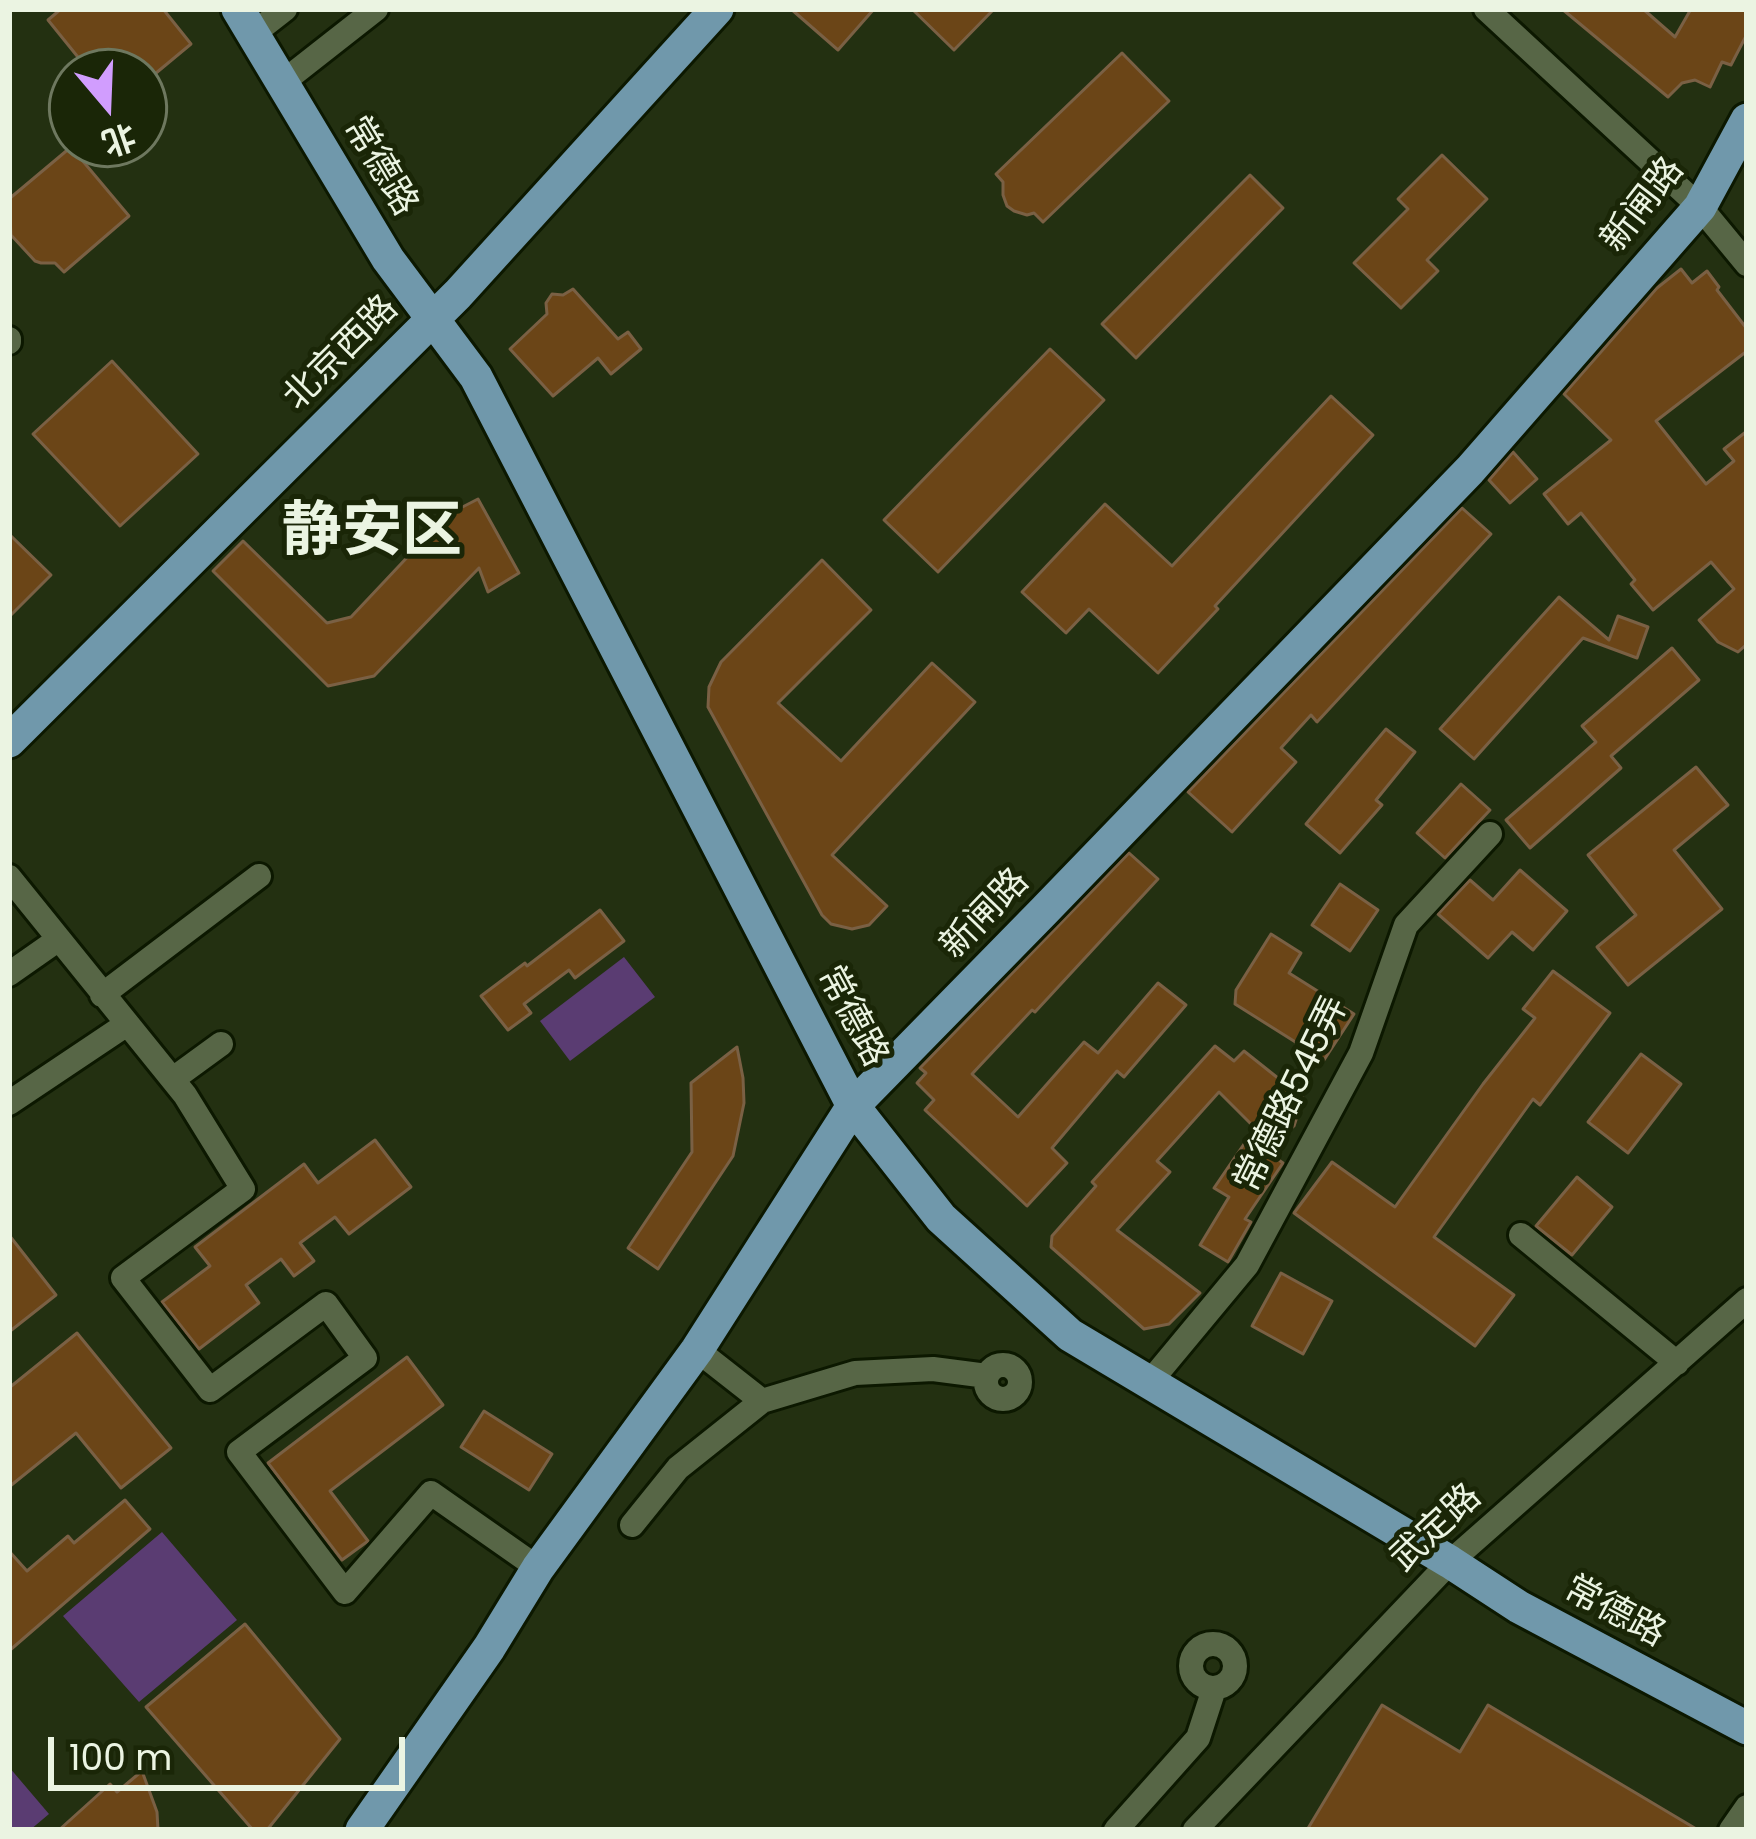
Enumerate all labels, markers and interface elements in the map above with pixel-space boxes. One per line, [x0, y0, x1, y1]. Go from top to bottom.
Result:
north arrow [48, 48, 168, 168]
street label: 常德路 [333, 110, 425, 224]
text: 北 [96, 112, 142, 167]
street label: 新闸路 [1594, 150, 1694, 262]
street label: 北京西路 [276, 288, 408, 420]
district label: 静安区 [282, 499, 462, 571]
street label: 新闸路 [933, 861, 1039, 969]
street label: 常德路 [807, 959, 895, 1075]
street label: 常德路545弄 [1227, 990, 1359, 1200]
street label: 武定路 [1383, 1476, 1491, 1582]
street label: 常德路 [1556, 1569, 1672, 1657]
scale bar [54, 1713, 411, 1787]
text: 100 m [69, 1732, 172, 1783]

